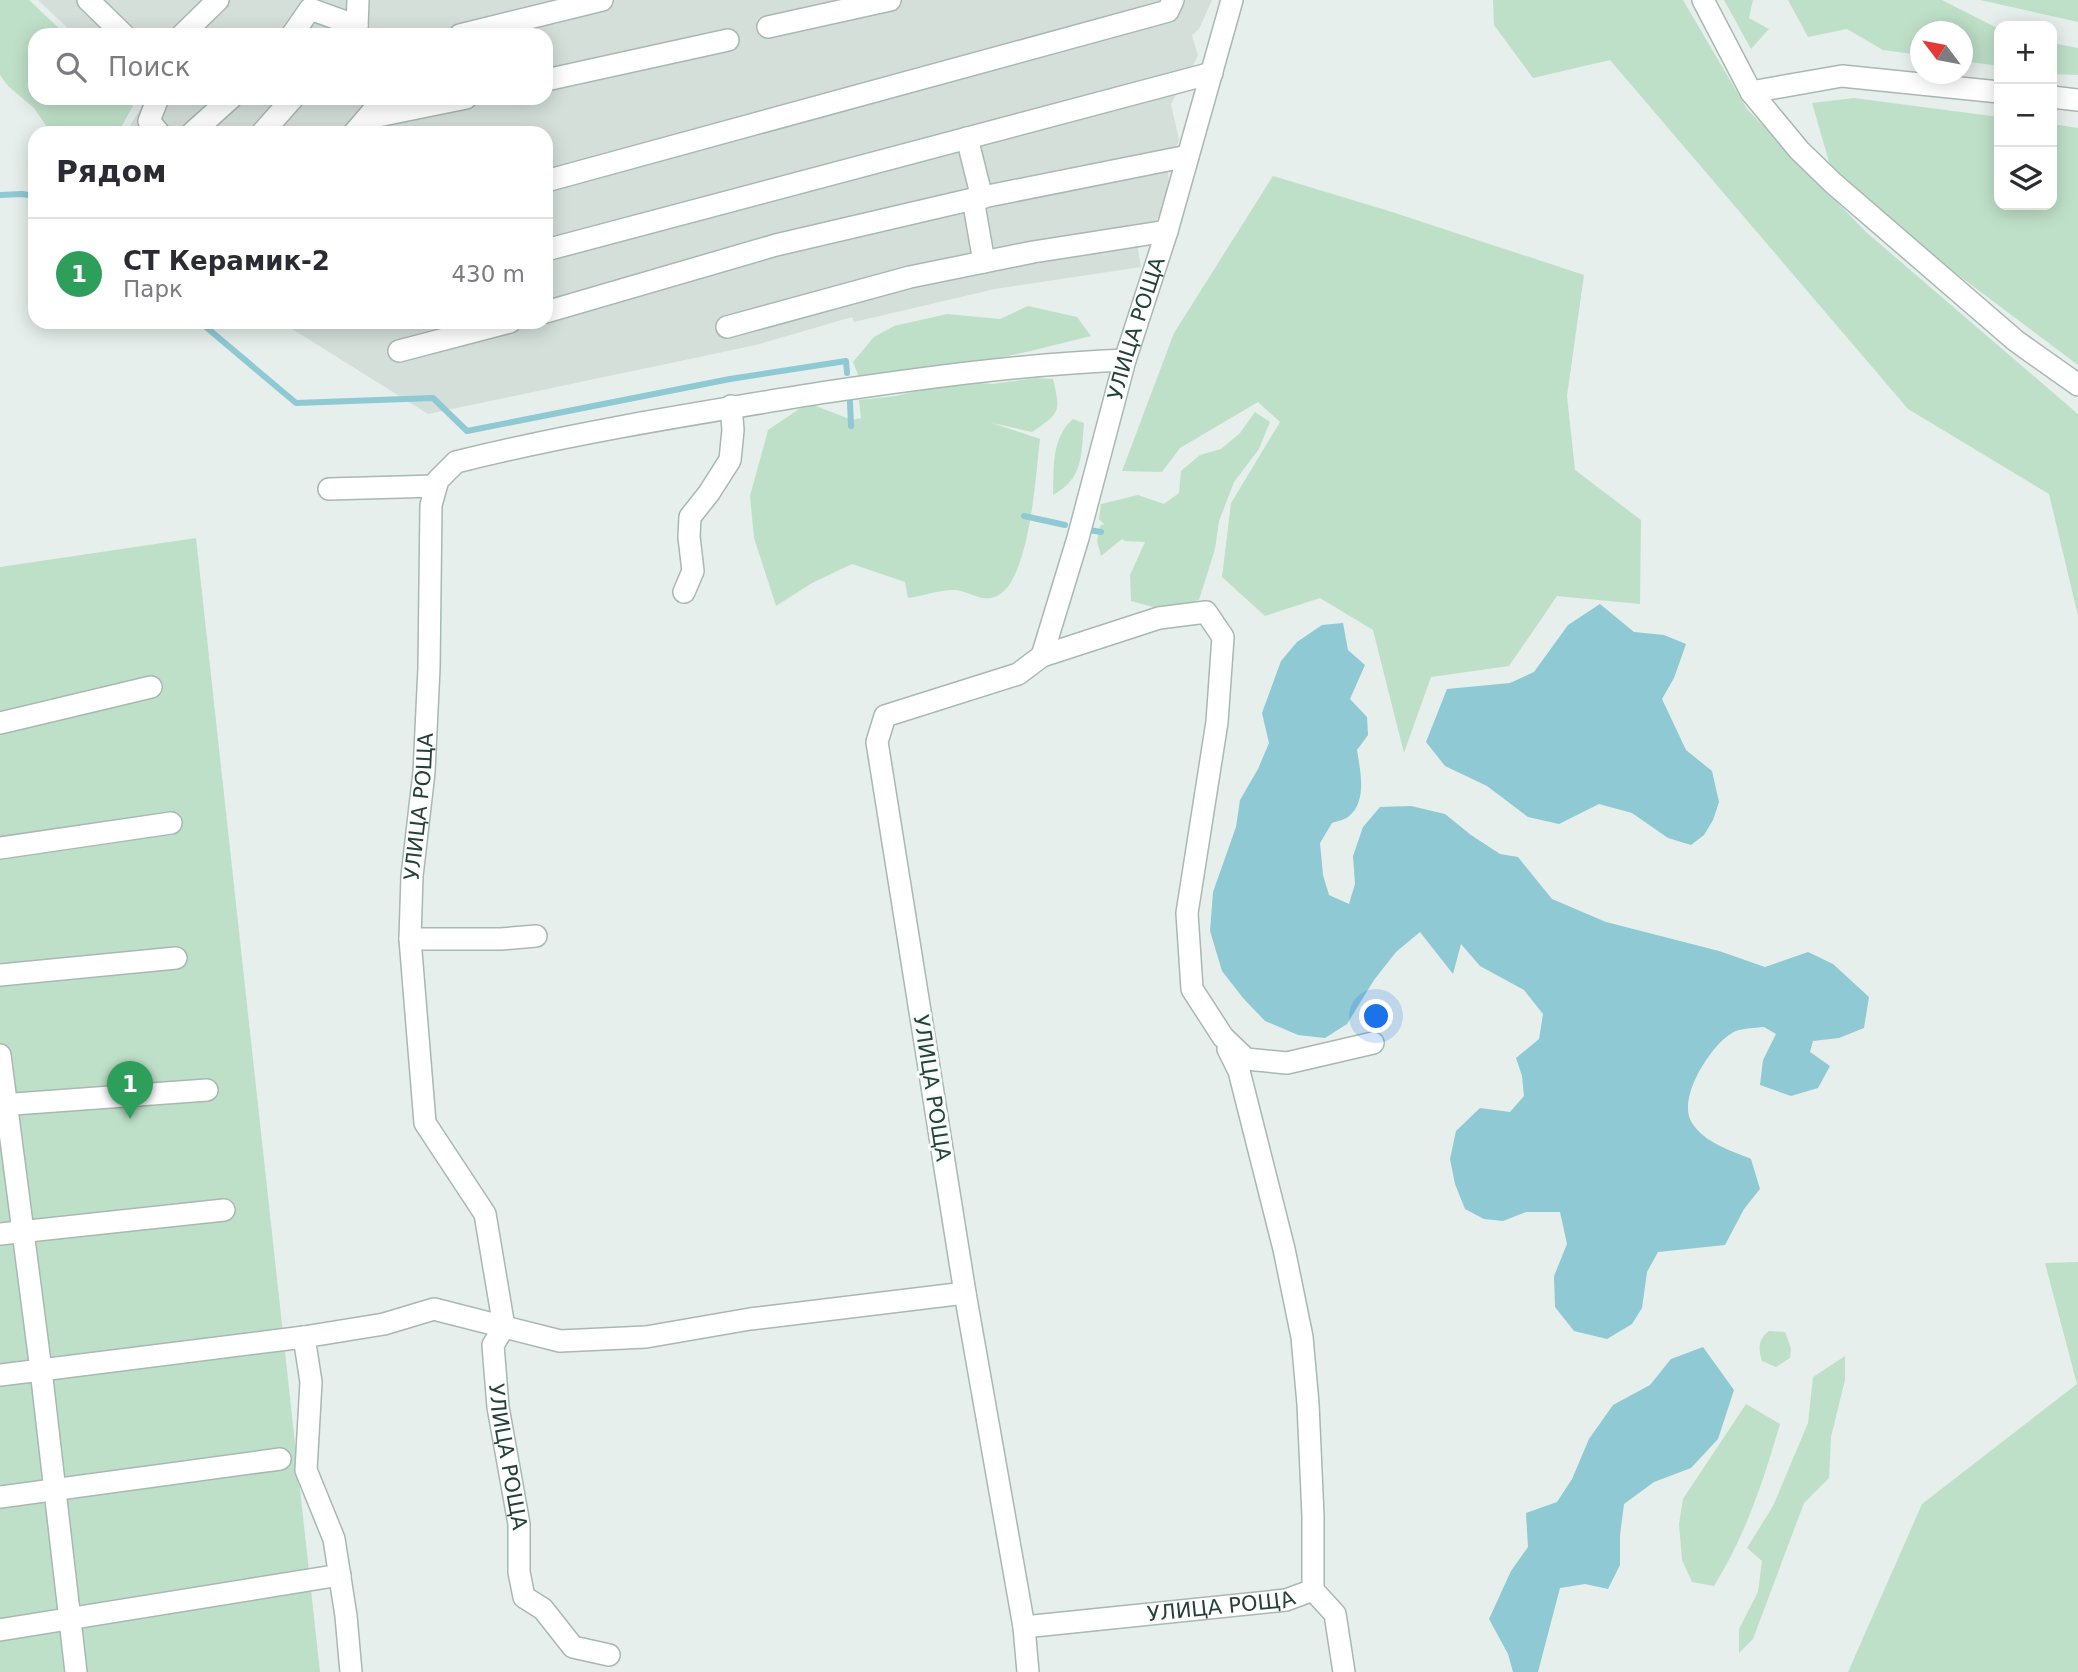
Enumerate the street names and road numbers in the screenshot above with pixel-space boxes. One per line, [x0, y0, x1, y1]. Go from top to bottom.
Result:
street label: УЛИЦА РОЩА [1103, 253, 1170, 402]
street label: УЛИЦА РОЩА [400, 732, 438, 882]
street label: УЛИЦА РОЩА [909, 1013, 956, 1164]
street label: УЛИЦА РОЩА [484, 1383, 532, 1532]
street label: УЛИЦА РОЩА [1146, 1585, 1299, 1626]

